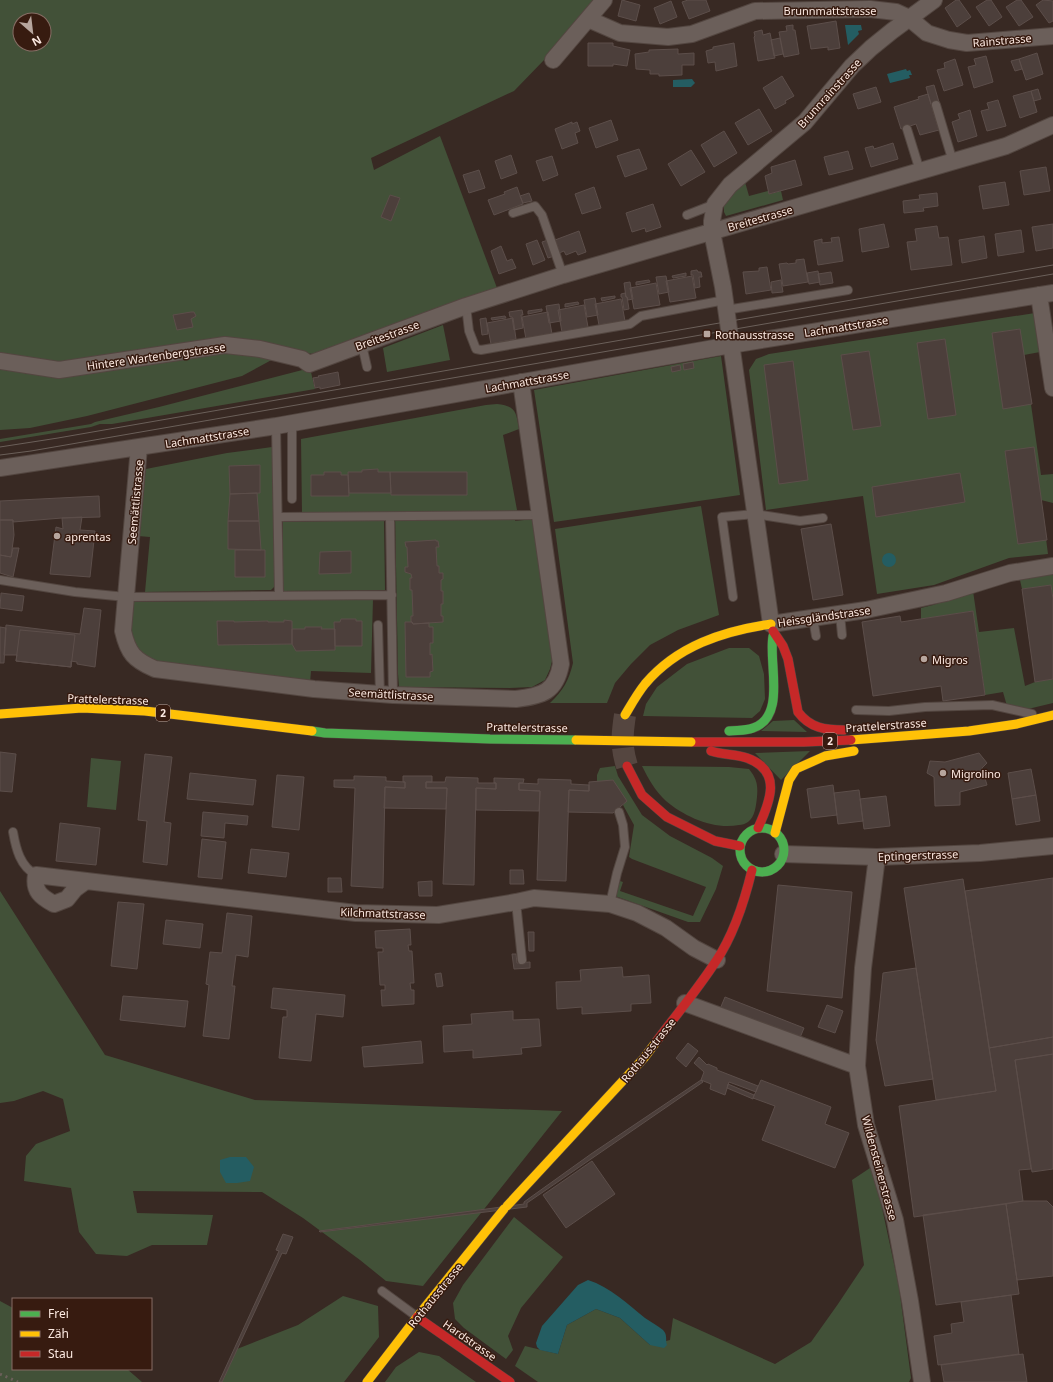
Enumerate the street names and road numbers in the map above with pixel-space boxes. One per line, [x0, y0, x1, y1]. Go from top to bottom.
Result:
street label: Brunnmattstrasse [784, 3, 876, 18]
street label: Rainstrasse [972, 30, 1032, 50]
street label: Brunnrainstrasse [794, 55, 864, 131]
street label: Breitestrasse [726, 202, 794, 234]
street label: Lachmattstrasse [803, 312, 889, 340]
street label: Breitestrasse [353, 316, 421, 354]
street label: Hintere Wartenbergstrasse [86, 339, 226, 373]
street label: Lachmattstrasse [484, 366, 570, 396]
street label: Lachmattstrasse [164, 423, 250, 451]
street label: Seemättlistrasse [124, 459, 146, 545]
street label: Heissgländstrasse [777, 602, 871, 630]
street label: Seemättlistrasse [348, 684, 434, 704]
street label: Prattelerstrasse [67, 690, 149, 708]
road number: 2 [156, 705, 170, 721]
street label: Prattelerstrasse [845, 715, 927, 735]
street label: Prattelerstrasse [486, 719, 568, 735]
road number: 2 [823, 733, 837, 749]
street label: Eptingerstrasse [878, 846, 958, 864]
street label: Kilchmattstrasse [340, 904, 426, 922]
street label: Rothausstrasse [617, 1015, 679, 1085]
street label: Wildensteinerstrasse [859, 1114, 901, 1222]
street label: Rothausstrasse [404, 1260, 466, 1330]
street label: Hardstrasse [440, 1316, 500, 1364]

